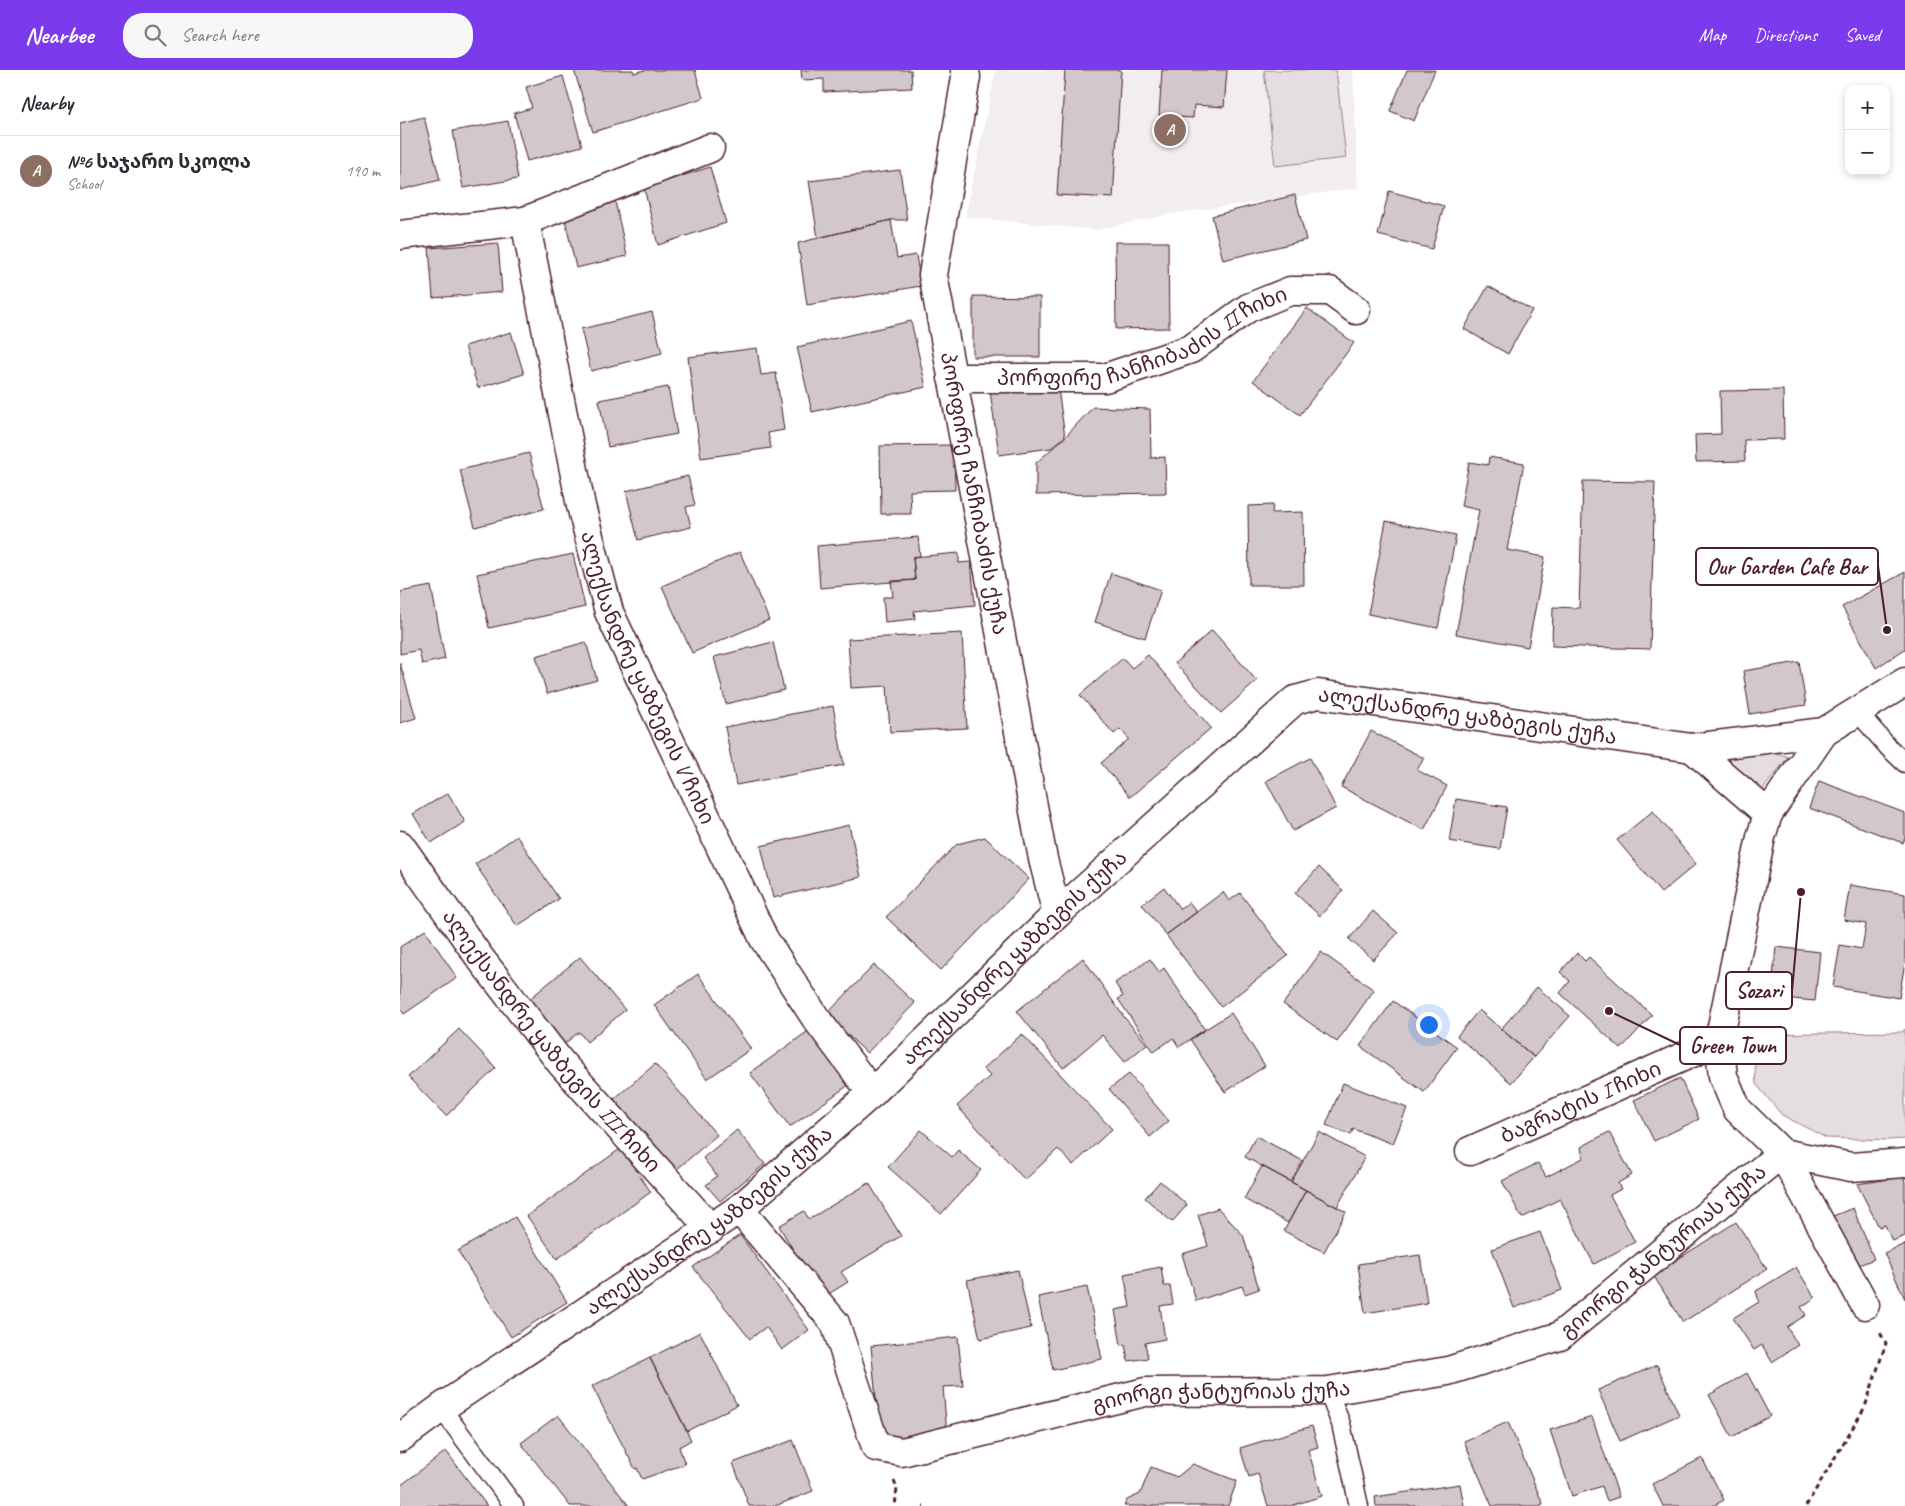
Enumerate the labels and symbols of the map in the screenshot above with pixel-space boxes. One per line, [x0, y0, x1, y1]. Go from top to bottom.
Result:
pin: A [1154, 111, 1186, 149]
street label: პორფირე ჩანჩიბაძის II ჩიხი [997, 281, 1291, 391]
street label: პორფირე ჩანჩიბაძის ქუჩა [935, 350, 1013, 637]
street label: ალექსანდრე ყაზბეგის V ჩიხი [575, 528, 721, 829]
callout: Our Garden Cafe Bar [1696, 548, 1878, 585]
text: Our Garden Cafe Bar [1707, 553, 1869, 581]
street label: ალექსანდრე ყაზბეგის ქუჩა [1317, 681, 1618, 750]
street label: ალექსანდრე ყაზბეგის ქუჩა [896, 844, 1132, 1070]
street label: ალექსანდრე ყაზბეგის III ჩიხი [437, 904, 667, 1178]
callout: Sozari [1726, 972, 1792, 1009]
text: Sozari [1736, 977, 1785, 1005]
your location [1416, 1012, 1442, 1038]
callout: Green Town [1680, 1027, 1786, 1064]
text: Green Town [1690, 1032, 1777, 1060]
street label: ბაგრატის I ჩიხი [1496, 1055, 1665, 1149]
street label: ალექსანდრე ყაზბეგის ქუჩა [581, 1121, 838, 1321]
street label: გიორგი ჭანტურიას ქუჩა [1555, 1159, 1771, 1344]
street label: გიორგი ჭანტურიას ქუჩა [1089, 1375, 1352, 1418]

